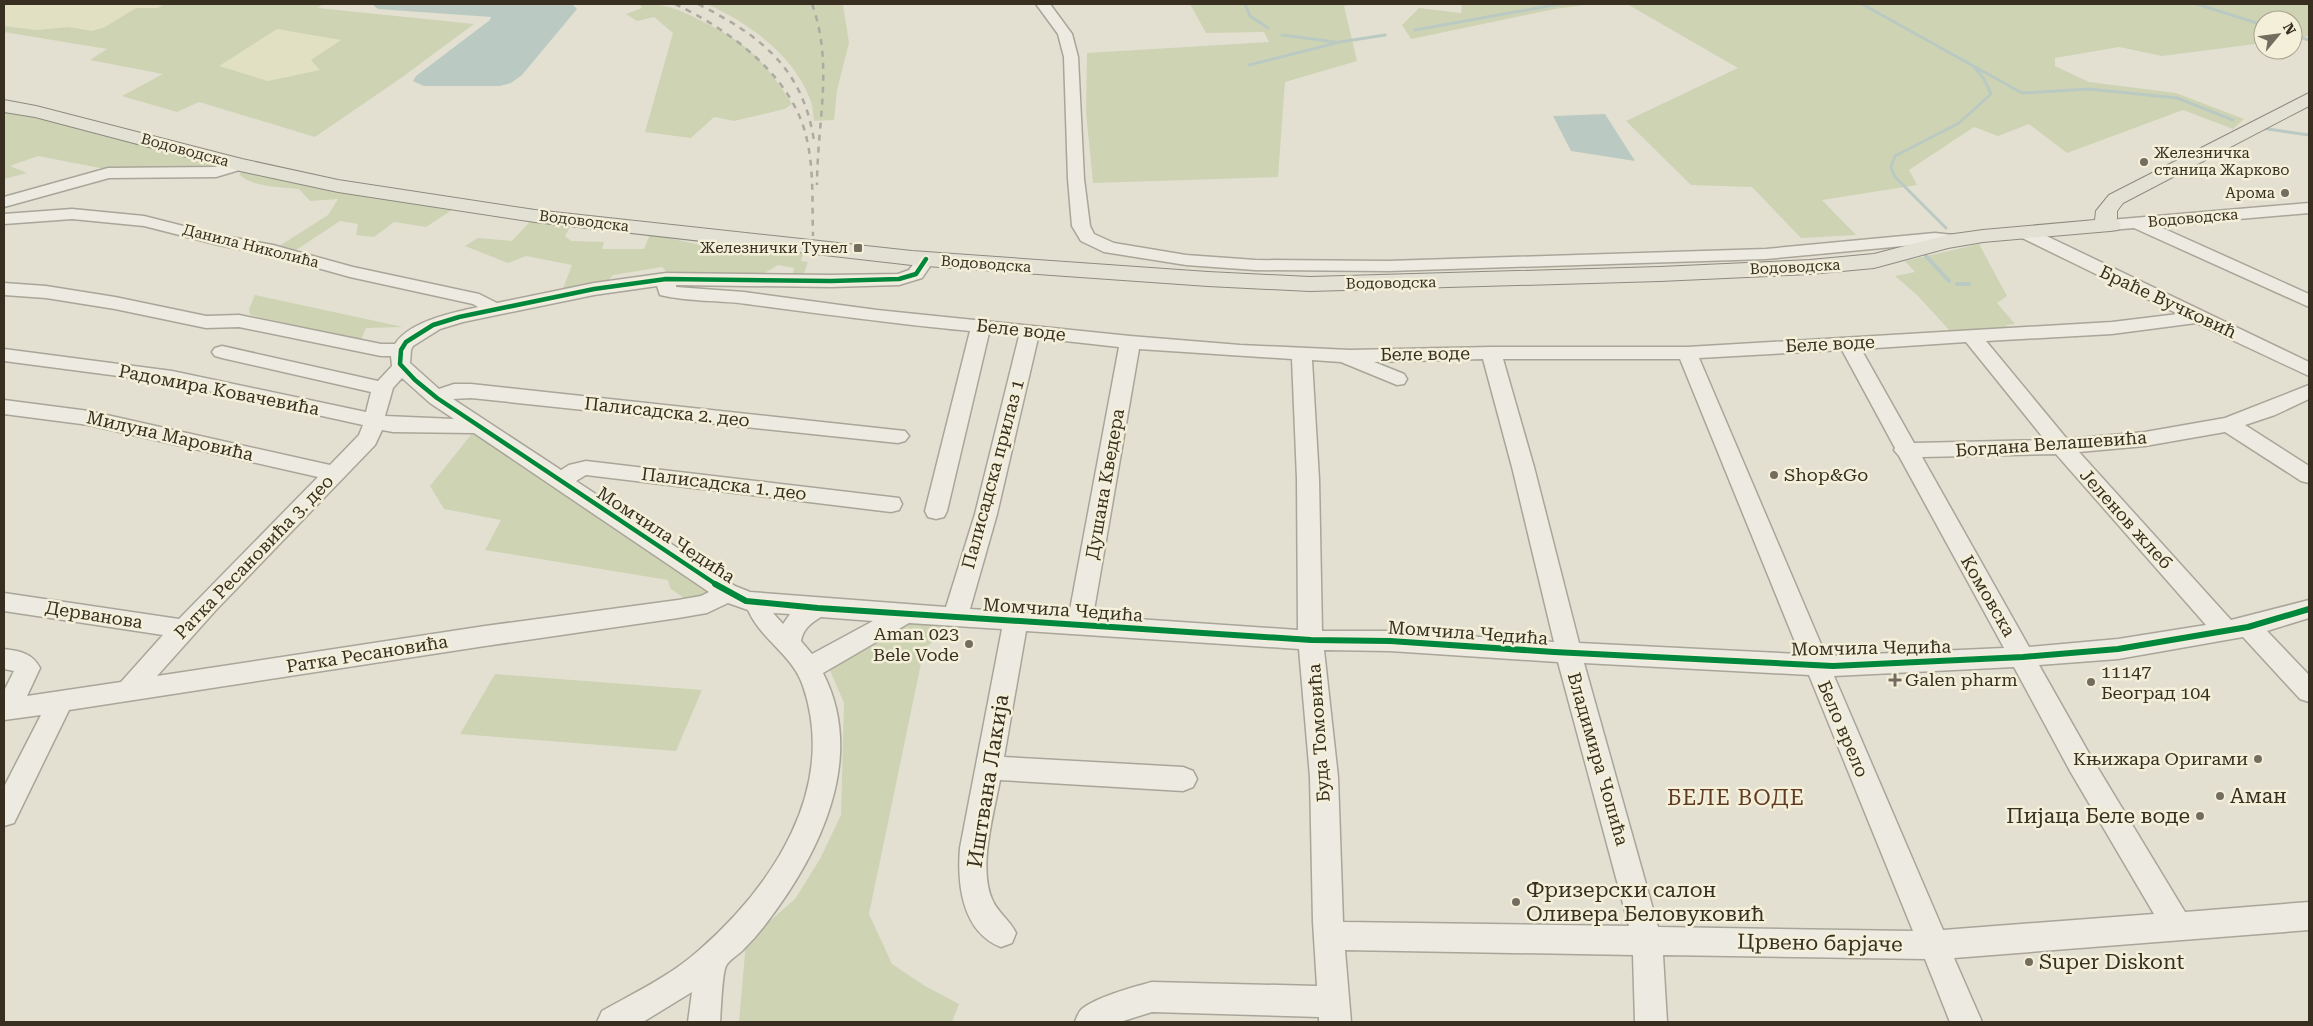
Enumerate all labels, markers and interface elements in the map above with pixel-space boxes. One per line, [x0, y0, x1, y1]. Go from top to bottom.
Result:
north arrow [2253, 10, 2303, 60]
text: N [2280, 20, 2299, 37]
street label: Водоводска [139, 130, 231, 170]
place label: Железничка станица Жарково [2154, 144, 2290, 179]
marker: Железничка станица Жарково [2138, 156, 2150, 168]
place label: Арома [2225, 184, 2275, 202]
marker: Арома [2279, 187, 2291, 199]
street label: Водоводска [2147, 205, 2239, 231]
street label: Водоводска [538, 207, 630, 235]
street label: Данила Николића [181, 220, 321, 272]
place label: Железнички Тунел [700, 239, 848, 257]
marker: Железнички Тунел [852, 242, 864, 254]
street label: Водоводска [940, 252, 1032, 276]
street label: Водоводска [1749, 256, 1841, 278]
street label: Браће Вучковић [2096, 261, 2240, 343]
street label: Водоводска [1346, 273, 1436, 293]
street label: Беле воде [975, 314, 1067, 345]
street label: Беле воде [1785, 331, 1875, 356]
street label: Беле воде [1380, 342, 1470, 365]
street label: Радомира Ковачевића [117, 360, 321, 419]
street label: Палисадска прилаз 1 [957, 377, 1028, 571]
street label: Палисадска 2. део [583, 392, 751, 431]
street label: Милуна Маровића [85, 406, 256, 465]
street label: Душана Кведера [1081, 407, 1128, 561]
street label: Богдана Велашевића [1955, 426, 2148, 461]
street label: Палисадска 1. део [640, 463, 808, 504]
place label: Shop&Go [1784, 464, 1868, 485]
street label: Јеленов жлеб [2076, 464, 2177, 573]
marker: Shop&Go [1768, 469, 1780, 481]
street label: Ратка Ресановића 3. део [170, 470, 338, 643]
street label: Момчила Чедића [593, 482, 739, 587]
street label: Комовска [1957, 551, 2020, 640]
street label: Момчила Чедића [982, 593, 1144, 626]
street label: Дерванова [44, 596, 145, 633]
street label: Момчила Чедића [1387, 616, 1549, 649]
place label: Aman 023 Bele Vode [873, 623, 959, 665]
street label: Ратка Ресановића [285, 630, 450, 677]
street label: Момчила Чедића [1791, 636, 1952, 659]
marker: Aman 023 Bele Vode [963, 638, 975, 650]
place label: 11147 Београд 104 [2101, 661, 2210, 703]
street label: Буда Томовића [1303, 663, 1334, 803]
place label: Galen pharm [1905, 669, 2018, 690]
street label: Владимира Чопића [1564, 670, 1633, 848]
marker: Galen pharm [1889, 674, 1901, 686]
marker: 11147 Београд 104 [2085, 676, 2097, 688]
street label: Бело врело [1814, 677, 1873, 780]
street label: Иштвана Лакија [962, 692, 1014, 869]
place label: Књижара Оригами [2073, 748, 2248, 769]
marker: Књижара Оригами [2252, 753, 2264, 765]
place label: Аман [2230, 784, 2287, 808]
district label: БЕЛЕ ВОДЕ [1667, 785, 1805, 810]
marker: Аман [2214, 790, 2226, 802]
place label: Пијаца Беле воде [2006, 804, 2190, 828]
marker: Пијаца Беле воде [2194, 810, 2206, 822]
place label: Фризерски салон Оливера Беловуковић [1526, 878, 1765, 926]
marker: Фризерски салон Оливера Беловуковић [1510, 896, 1522, 908]
street label: Црвено барјаче [1737, 930, 1903, 956]
place label: Super Diskont [2039, 950, 2185, 974]
marker: Super Diskont [2023, 956, 2035, 968]

